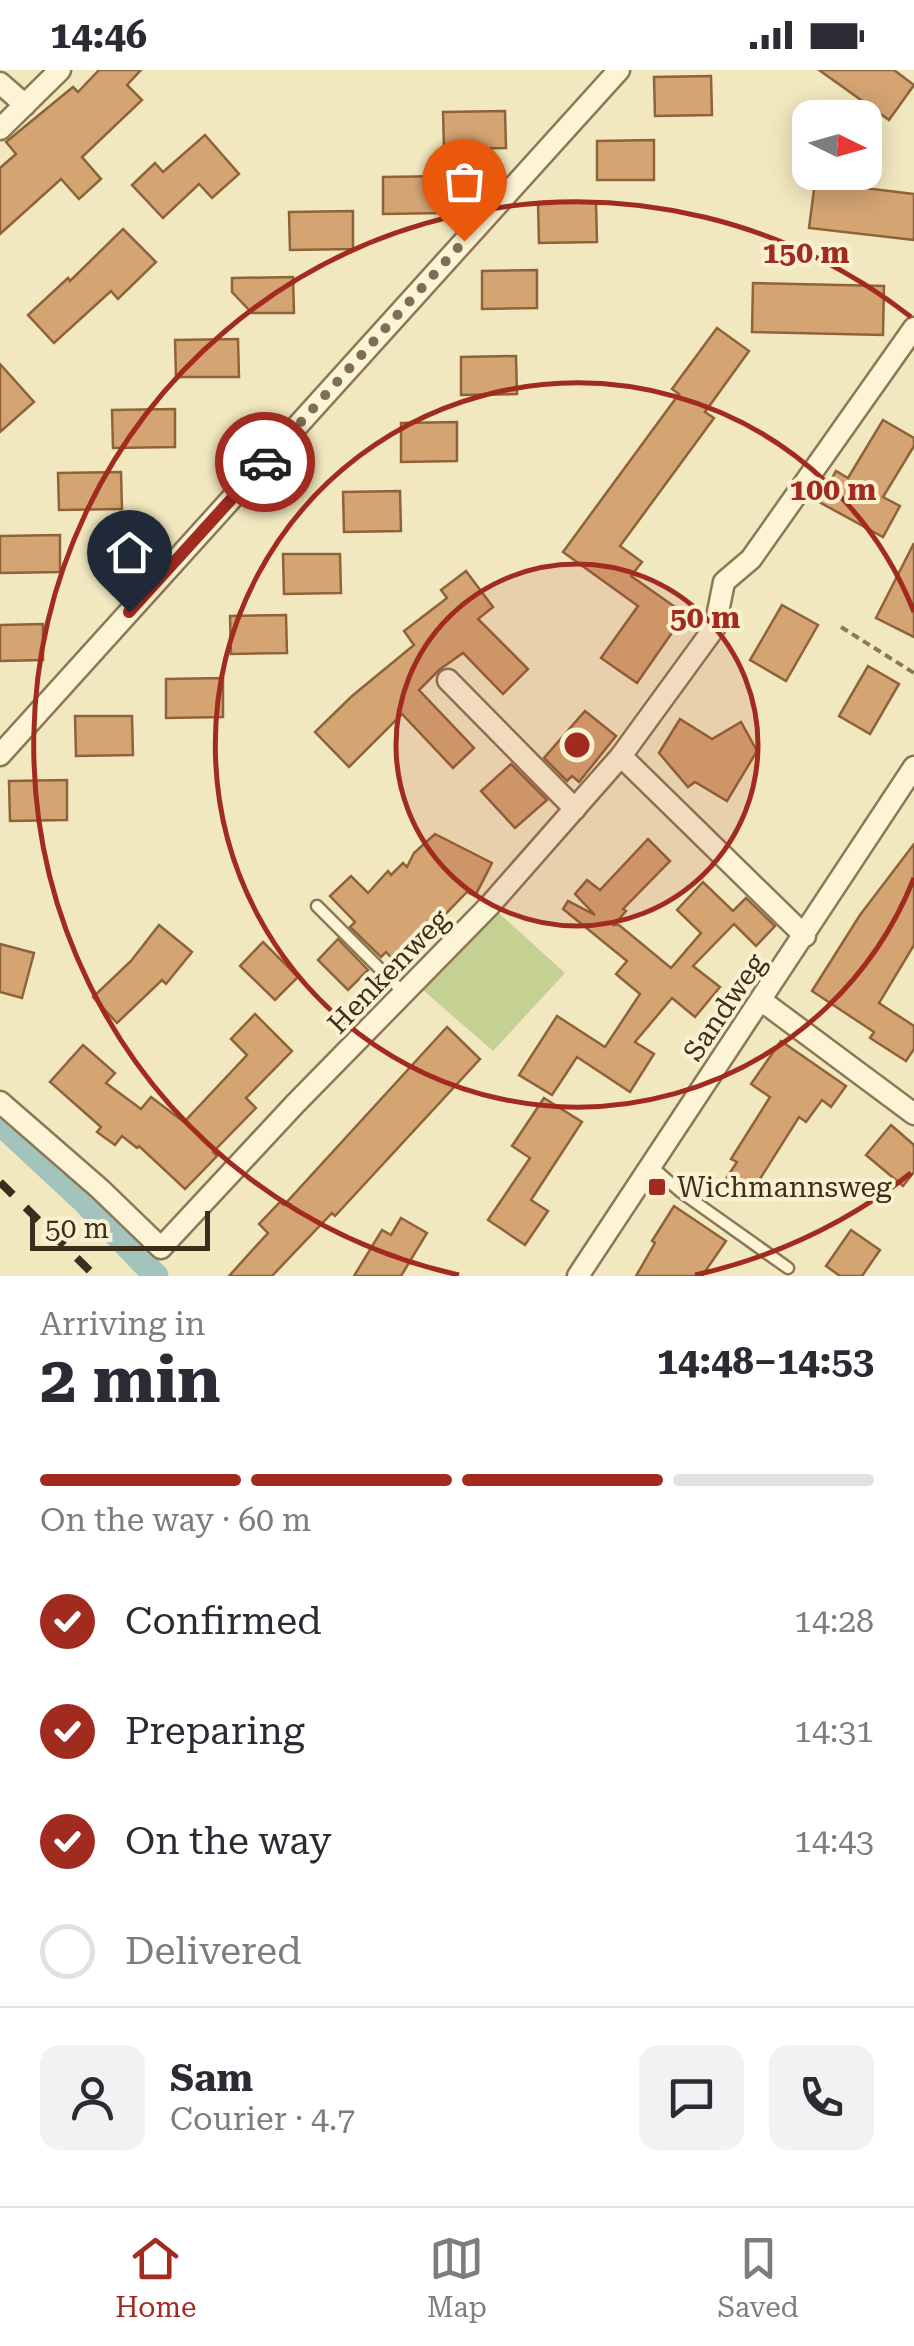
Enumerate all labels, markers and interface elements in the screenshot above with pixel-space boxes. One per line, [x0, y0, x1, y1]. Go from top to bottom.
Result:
text: 14:46 [50, 13, 147, 57]
north arrow [792, 100, 882, 190]
map controls [792, 100, 882, 190]
pin [422, 139, 507, 242]
icon: bag [437, 154, 492, 209]
text: 150 m [763, 235, 850, 270]
courier [215, 412, 315, 512]
icon: car [238, 435, 293, 490]
text: 100 m [790, 472, 877, 507]
pin [87, 510, 172, 613]
icon: home [102, 525, 157, 580]
text: 50 m [670, 600, 740, 635]
centre of rings [559, 727, 595, 763]
street label: Henkenweg [321, 902, 456, 1040]
street label: Sandweg [676, 947, 772, 1067]
place label: Wichmannsweg [677, 1171, 892, 1204]
marker: Wichmannsweg [646, 1176, 668, 1198]
scale bar [30, 1206, 210, 1250]
text: 50 m [45, 1212, 109, 1245]
text: Arriving in [40, 1305, 205, 1343]
text: 14:48–14:53 [657, 1339, 874, 1383]
text: 2 min [40, 1342, 221, 1418]
text: On the way · 60 m [40, 1501, 311, 1539]
icon: check [40, 1594, 95, 1649]
text: Confirmed [125, 1599, 322, 1643]
text: 14:28 [794, 1602, 874, 1640]
icon: check [40, 1704, 95, 1759]
text: Preparing [125, 1709, 305, 1753]
text: 14:31 [794, 1712, 874, 1750]
icon: check [40, 1814, 95, 1869]
text: On the way [125, 1819, 331, 1863]
text: 14:43 [794, 1822, 874, 1860]
text: Delivered [125, 1929, 302, 1973]
button: person [40, 2045, 145, 2150]
button: chat [639, 2045, 744, 2150]
button: phone [769, 2045, 874, 2150]
text: Sam [170, 2056, 253, 2100]
text: Courier · 4.7 [170, 2100, 355, 2138]
tab: Home [115, 2231, 196, 2324]
tab: Map [427, 2231, 487, 2324]
tab: Saved [718, 2231, 799, 2324]

